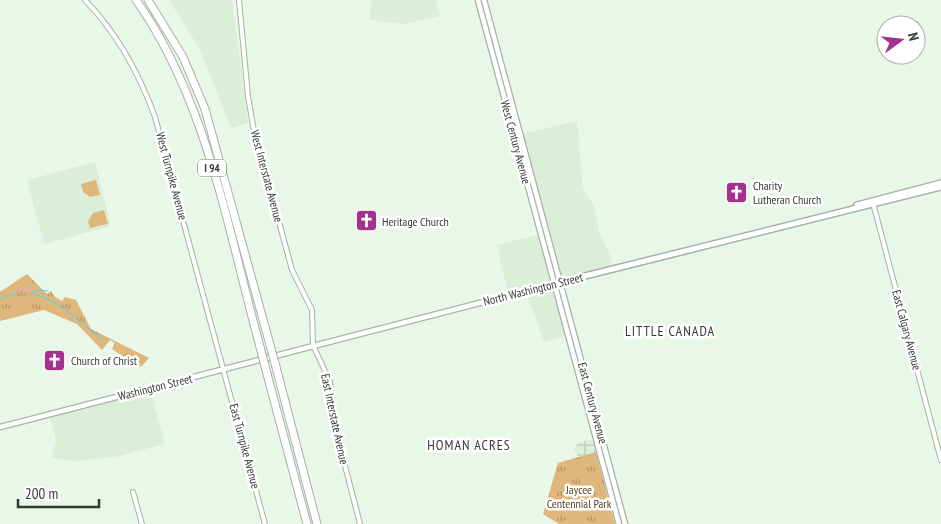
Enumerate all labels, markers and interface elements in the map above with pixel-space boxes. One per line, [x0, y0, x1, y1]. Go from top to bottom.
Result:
north arrow [876, 15, 926, 65]
text: N [904, 31, 923, 43]
street label: West Century Avenue [498, 98, 534, 186]
street label: West Interstate Avenue [247, 128, 287, 224]
street label: West Turnpike Avenue [153, 131, 191, 222]
road number: I 94 [198, 160, 226, 177]
place label: Charity Lutheran Church [753, 178, 821, 207]
church icon: Charity Lutheran Church [725, 180, 749, 204]
church icon: Heritage Church [354, 209, 378, 233]
place label: Heritage Church [382, 214, 449, 229]
street label: North Washington Street [482, 269, 585, 309]
street label: East Calgary Avenue [889, 288, 925, 372]
district label: LITTLE CANADA [625, 322, 715, 340]
church icon: Church of Christ [43, 348, 67, 372]
place label: Church of Christ [71, 353, 138, 368]
street label: East Century Avenue [575, 361, 611, 445]
street label: Washington Street [116, 370, 194, 403]
street label: East Interstate Avenue [318, 372, 352, 466]
street label: East Turnpike Avenue [226, 402, 264, 490]
district label: HOMAN ACRES [427, 436, 511, 454]
scale bar [18, 476, 99, 508]
park label: Jaycee Centennial Park [547, 482, 612, 511]
text: 200 m [25, 484, 58, 503]

